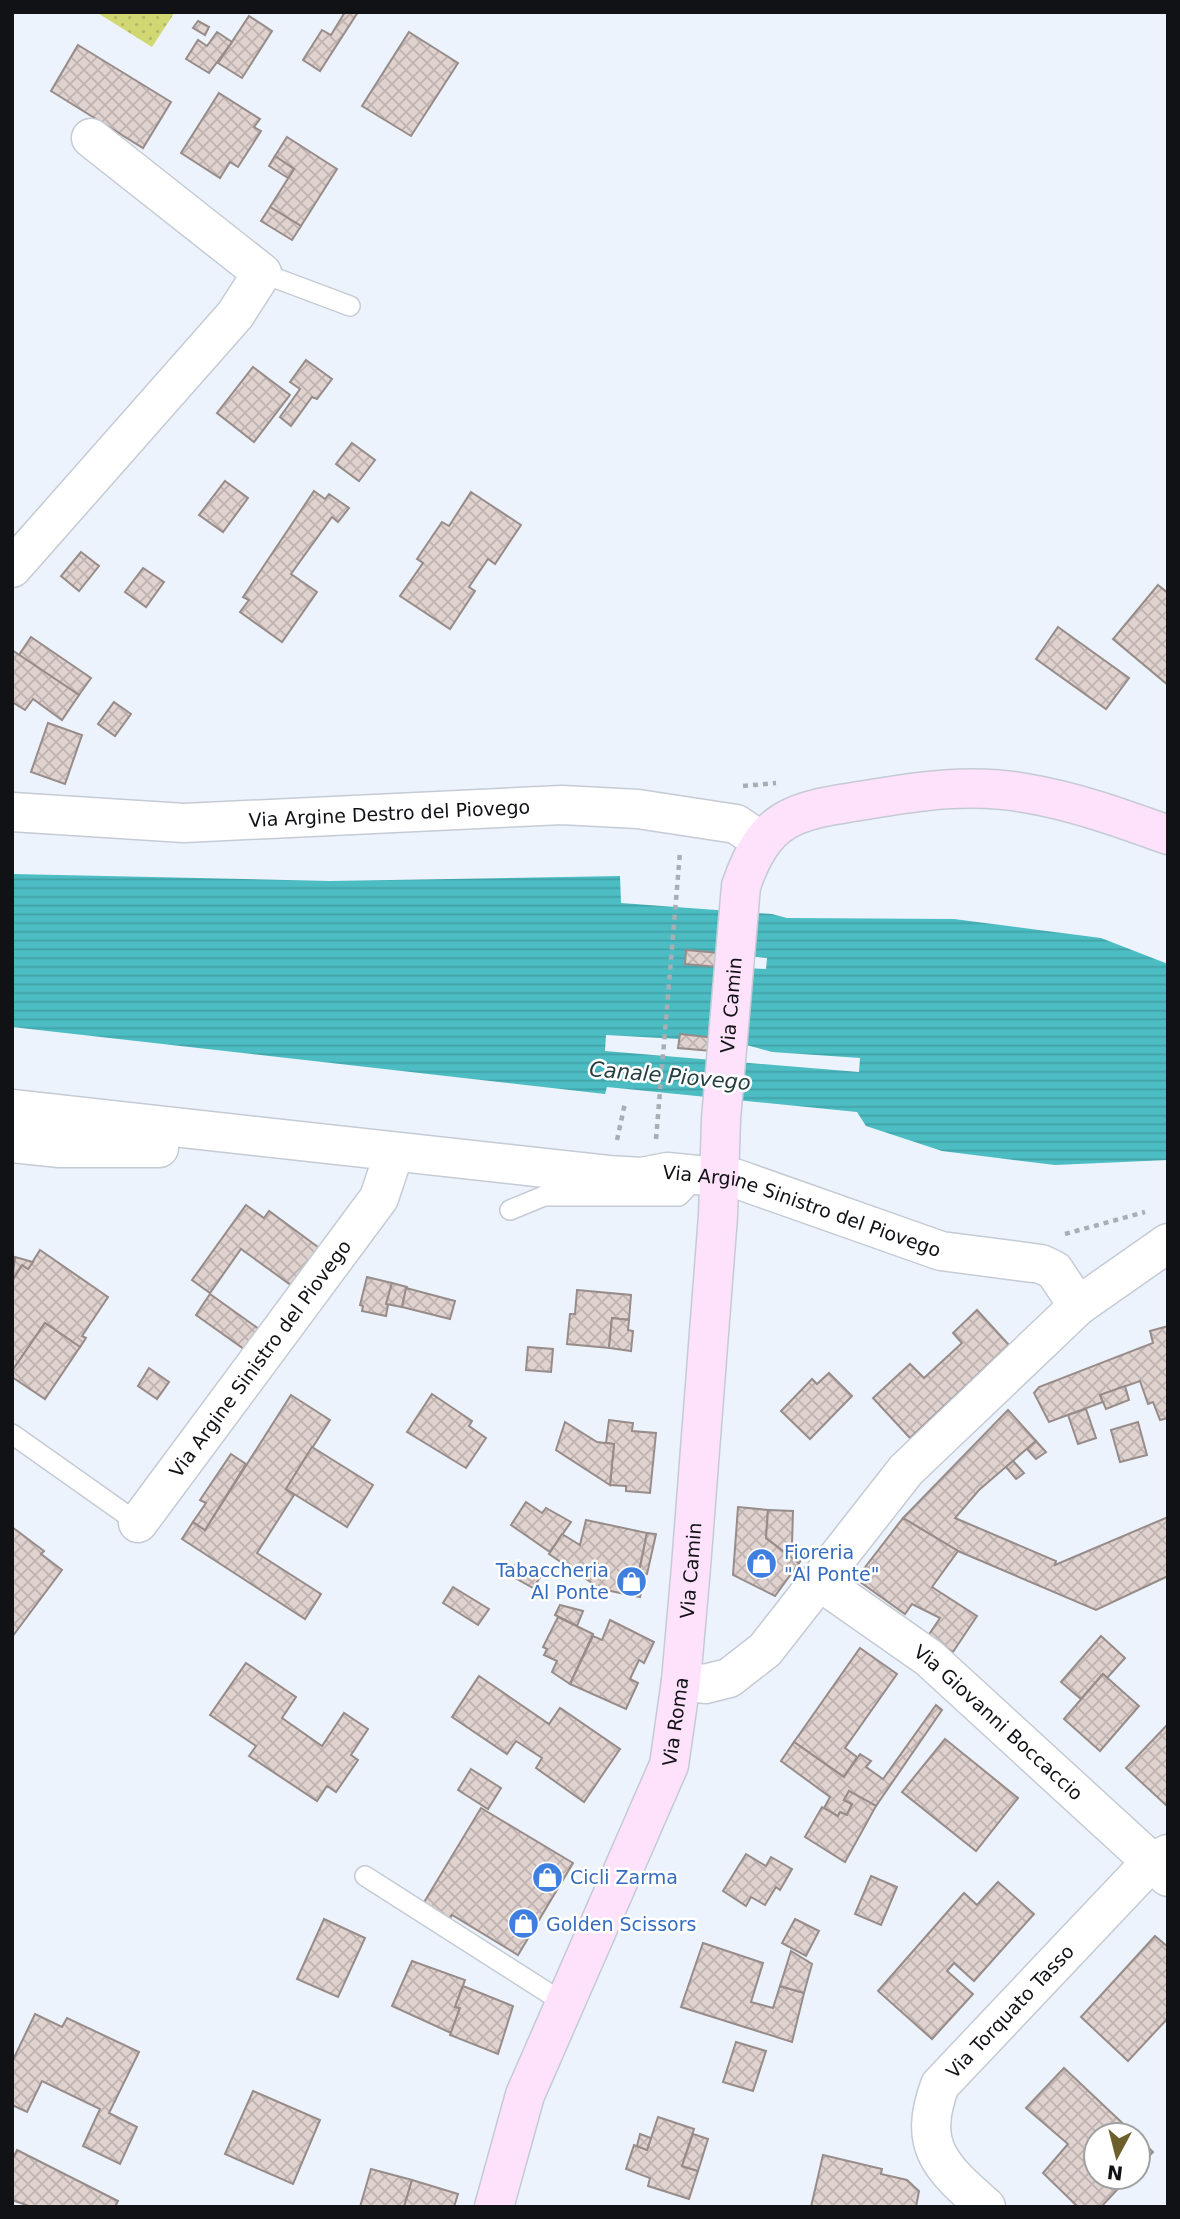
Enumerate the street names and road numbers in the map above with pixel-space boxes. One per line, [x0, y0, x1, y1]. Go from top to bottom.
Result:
street label: Via Argine Destro del Piovego [248, 796, 531, 831]
street label: Via Camin [716, 956, 746, 1054]
street label: Via Argine Sinistro del Piovego [662, 1161, 944, 1261]
street label: Via Argine Sinistro del Piovego [165, 1235, 355, 1481]
street label: Via Camin [676, 1522, 705, 1619]
street label: Via Giovanni Boccaccio [910, 1640, 1088, 1805]
street label: Via Roma [658, 1676, 692, 1768]
street label: Via Torquato Tasso [941, 1940, 1078, 2083]

